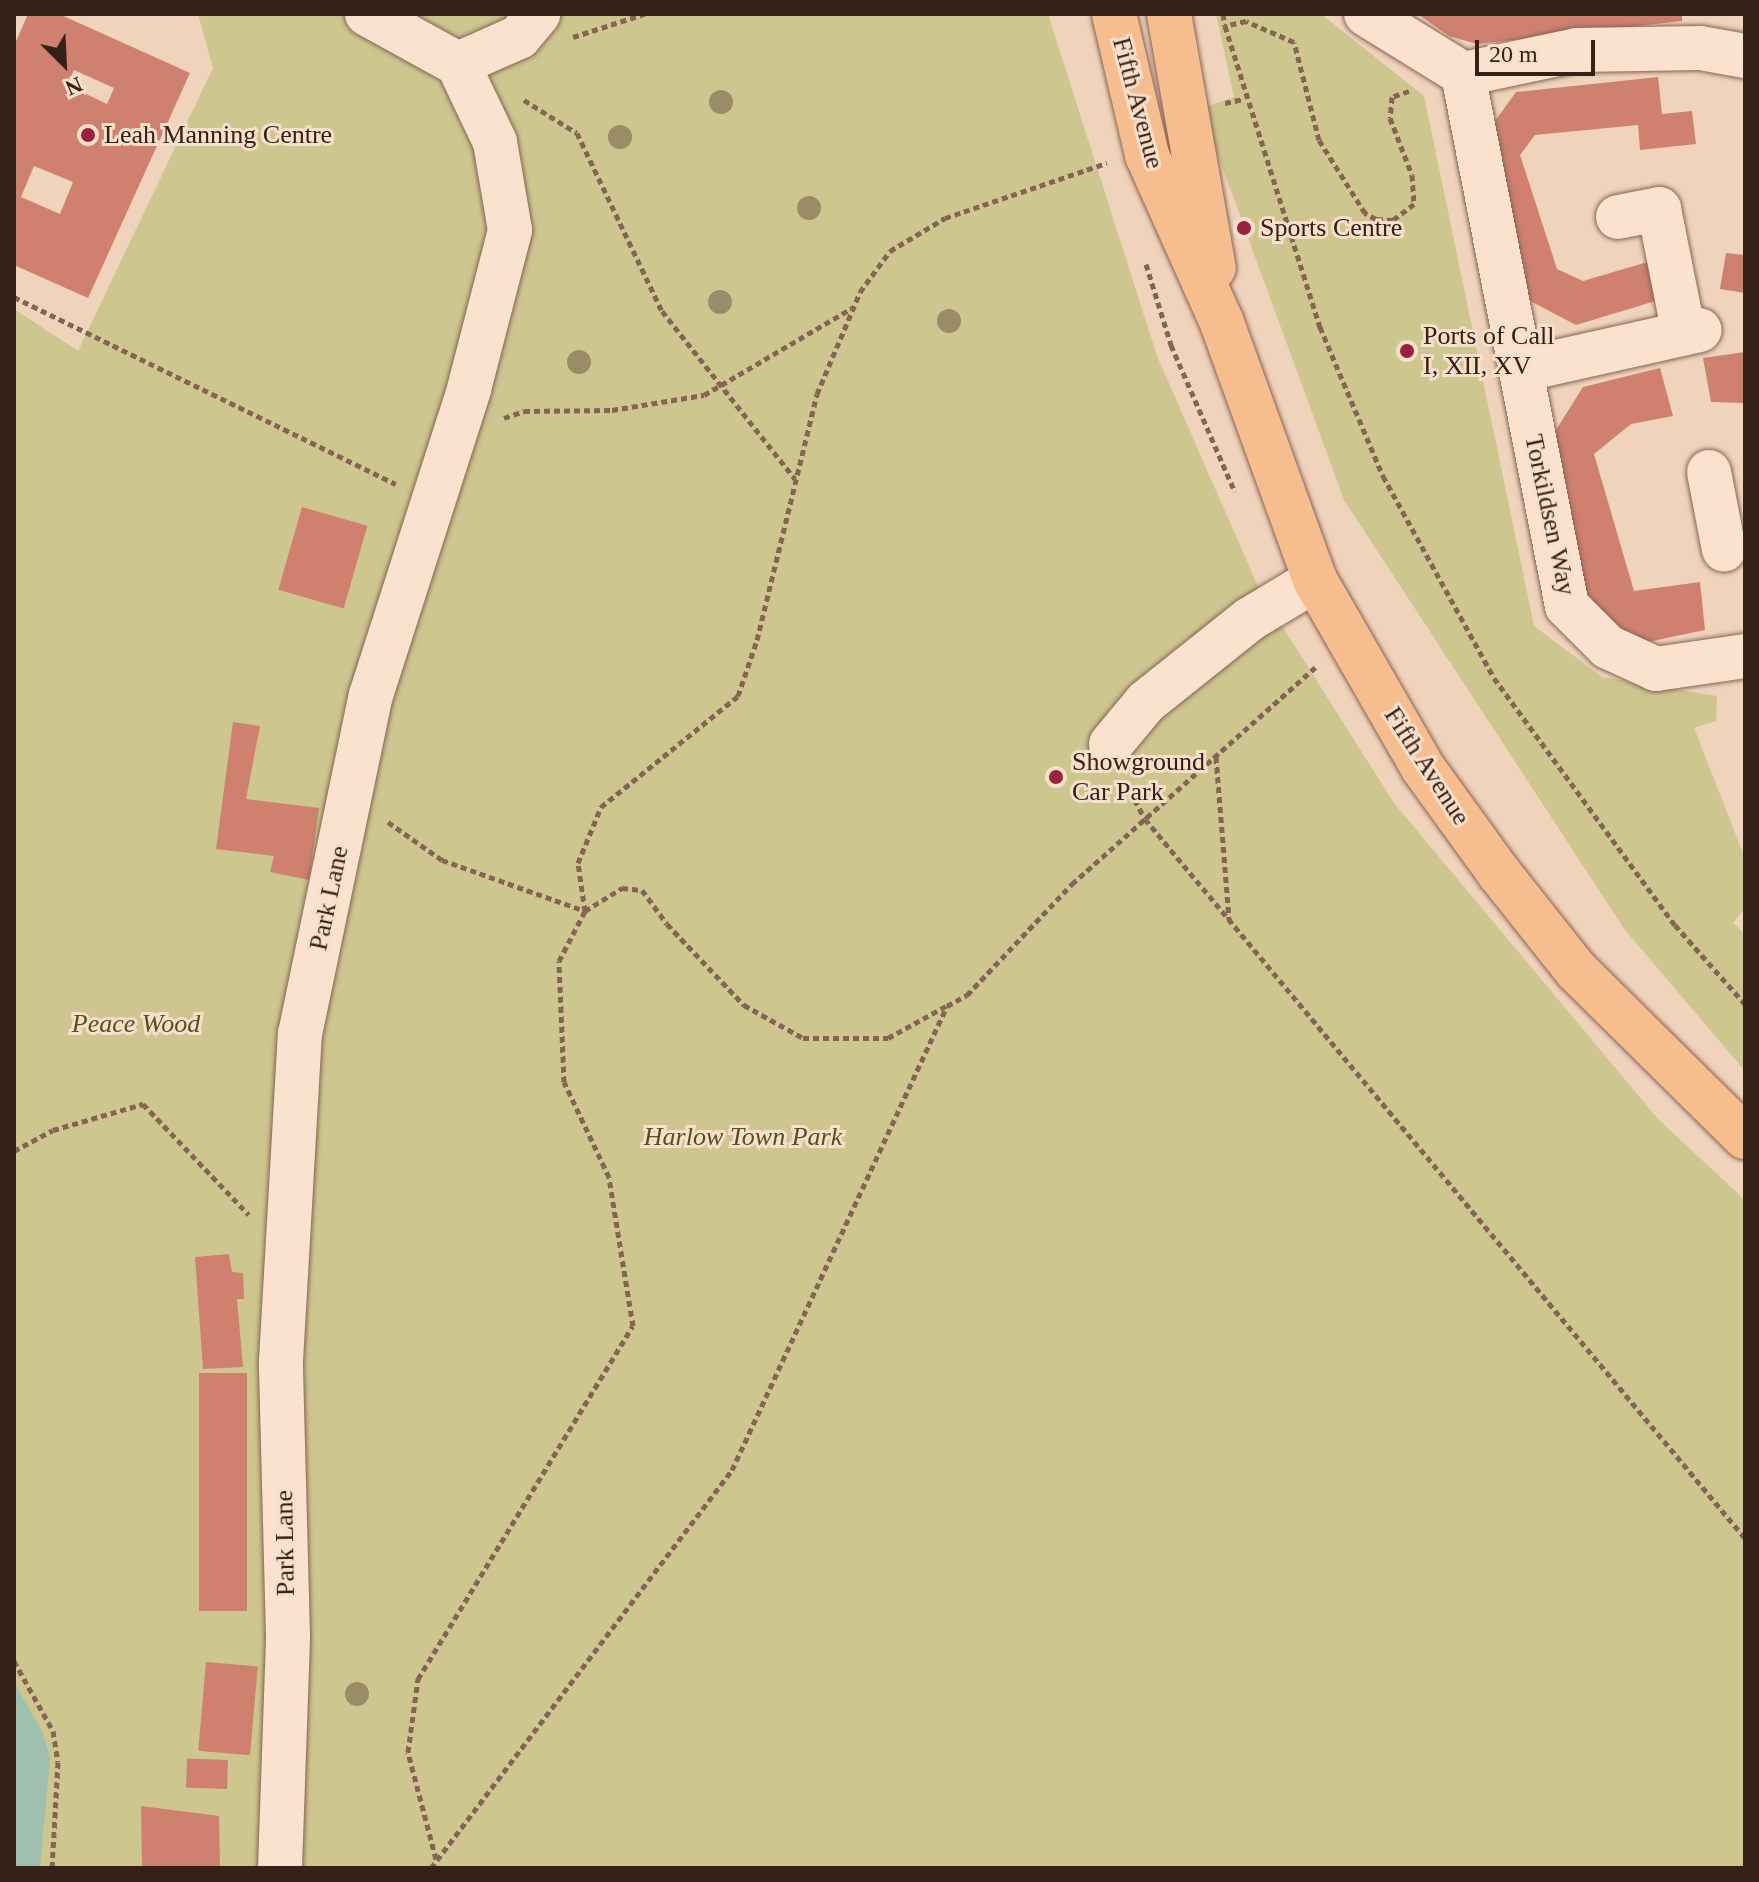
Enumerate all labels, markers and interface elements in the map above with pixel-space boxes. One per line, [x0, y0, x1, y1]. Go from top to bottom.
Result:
north arrow [24, 24, 104, 104]
scale bar [1479, 24, 1599, 74]
street label: Fifth Avenue [1105, 33, 1171, 173]
text: 20 m [1489, 41, 1538, 67]
text: N [62, 72, 86, 101]
place label: Leah Manning Centre [104, 119, 332, 151]
marker: Leah Manning Centre [79, 126, 97, 144]
place label: Sports Centre [1260, 212, 1402, 244]
marker: Sports Centre [1235, 219, 1253, 237]
place label: Ports of Call I, XII, XV [1423, 320, 1554, 382]
marker: Ports of Call I, XII, XV [1398, 342, 1416, 360]
street label: Torkildsen Way [1518, 431, 1582, 599]
street label: Fifth Avenue [1377, 700, 1477, 832]
place label: Showground Car Park [1072, 746, 1205, 808]
marker: Showground Car Park [1047, 768, 1065, 786]
street label: Park Lane [303, 843, 355, 953]
park label: Peace Wood [72, 1008, 200, 1040]
park label: Harlow Town Park [644, 1121, 842, 1153]
street label: Park Lane [268, 1490, 302, 1596]

